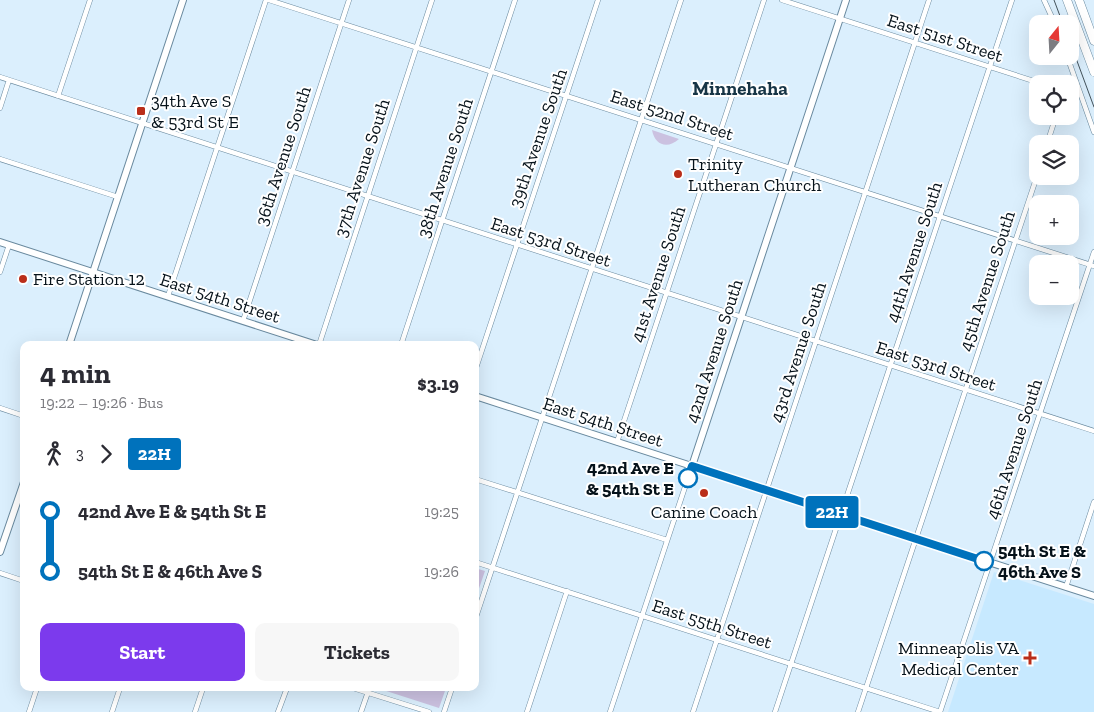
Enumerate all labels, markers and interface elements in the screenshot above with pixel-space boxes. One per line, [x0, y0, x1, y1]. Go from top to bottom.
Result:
street label: East 51st Street [884, 9, 1006, 67]
north arrow [1029, 15, 1079, 65]
map controls [1029, 15, 1079, 305]
street label: 39th Avenue South [504, 66, 572, 210]
button: locate [1029, 75, 1079, 125]
district label: Minnehaha [692, 77, 788, 100]
street label: 36th Avenue South [250, 84, 316, 228]
street label: East 52nd Street [608, 85, 737, 145]
place label: 34th Ave S & 53rd St E [151, 90, 239, 133]
street label: 38th Avenue South [412, 95, 478, 241]
street label: 37th Avenue South [329, 96, 395, 240]
marker: 34th Ave S & 53rd St E [135, 105, 147, 117]
button: layers [1029, 135, 1079, 185]
place label: Trinity Lutheran Church [688, 153, 821, 196]
marker: Trinity Lutheran Church [672, 168, 684, 180]
street label: 44th Avenue South [881, 179, 947, 325]
button: + [1029, 195, 1079, 245]
street label: 41st Avenue South [626, 203, 690, 345]
street label: 45th Avenue South [954, 208, 1020, 354]
street label: East 53rd Street [488, 212, 614, 272]
button: − [1029, 255, 1079, 305]
place label: Fire Station 12 [33, 268, 145, 290]
street label: East 54th Street [157, 268, 283, 328]
marker: Fire Station 12 [17, 273, 29, 285]
street label: 42nd Avenue South [680, 277, 748, 425]
street label: 43rd Avenue South [765, 279, 831, 425]
street label: East 53rd Street [873, 336, 999, 396]
text: 4 min [40, 357, 111, 390]
text: $3.19 [417, 372, 459, 395]
street label: 46th Avenue South [981, 376, 1047, 522]
street label: East 54th Street [540, 392, 666, 452]
text: 19:22 – 19:26 · Bus [40, 393, 163, 412]
icon: walk [40, 440, 68, 468]
icon: forward [92, 440, 120, 468]
text: 22H [138, 443, 171, 465]
text: 3 [76, 444, 84, 463]
place label: 42nd Ave E & 54th St E [586, 457, 674, 500]
marker: 42nd Ave E & 54th St E [678, 468, 698, 488]
marker: Canine Coach [698, 487, 710, 499]
line badge: 22H [803, 496, 861, 528]
text: 42nd Ave E & 54th St E [78, 500, 266, 523]
place label: Canine Coach [651, 501, 757, 523]
text: 22H [815, 501, 849, 523]
text: 19:25 [424, 502, 459, 521]
place label: 54th St E & 46th Ave S [998, 540, 1086, 583]
marker: 54th St E & 46th Ave S [974, 551, 994, 571]
text: 54th St E & 46th Ave S [78, 560, 262, 583]
text: 19:26 [424, 562, 459, 581]
street label: East 55th Street [649, 594, 775, 654]
button: Start [40, 623, 245, 681]
button: Tickets [255, 623, 459, 681]
place label: Minneapolis VA Medical Center [898, 637, 1019, 680]
marker: Minneapolis VA Medical Center [1023, 651, 1037, 665]

